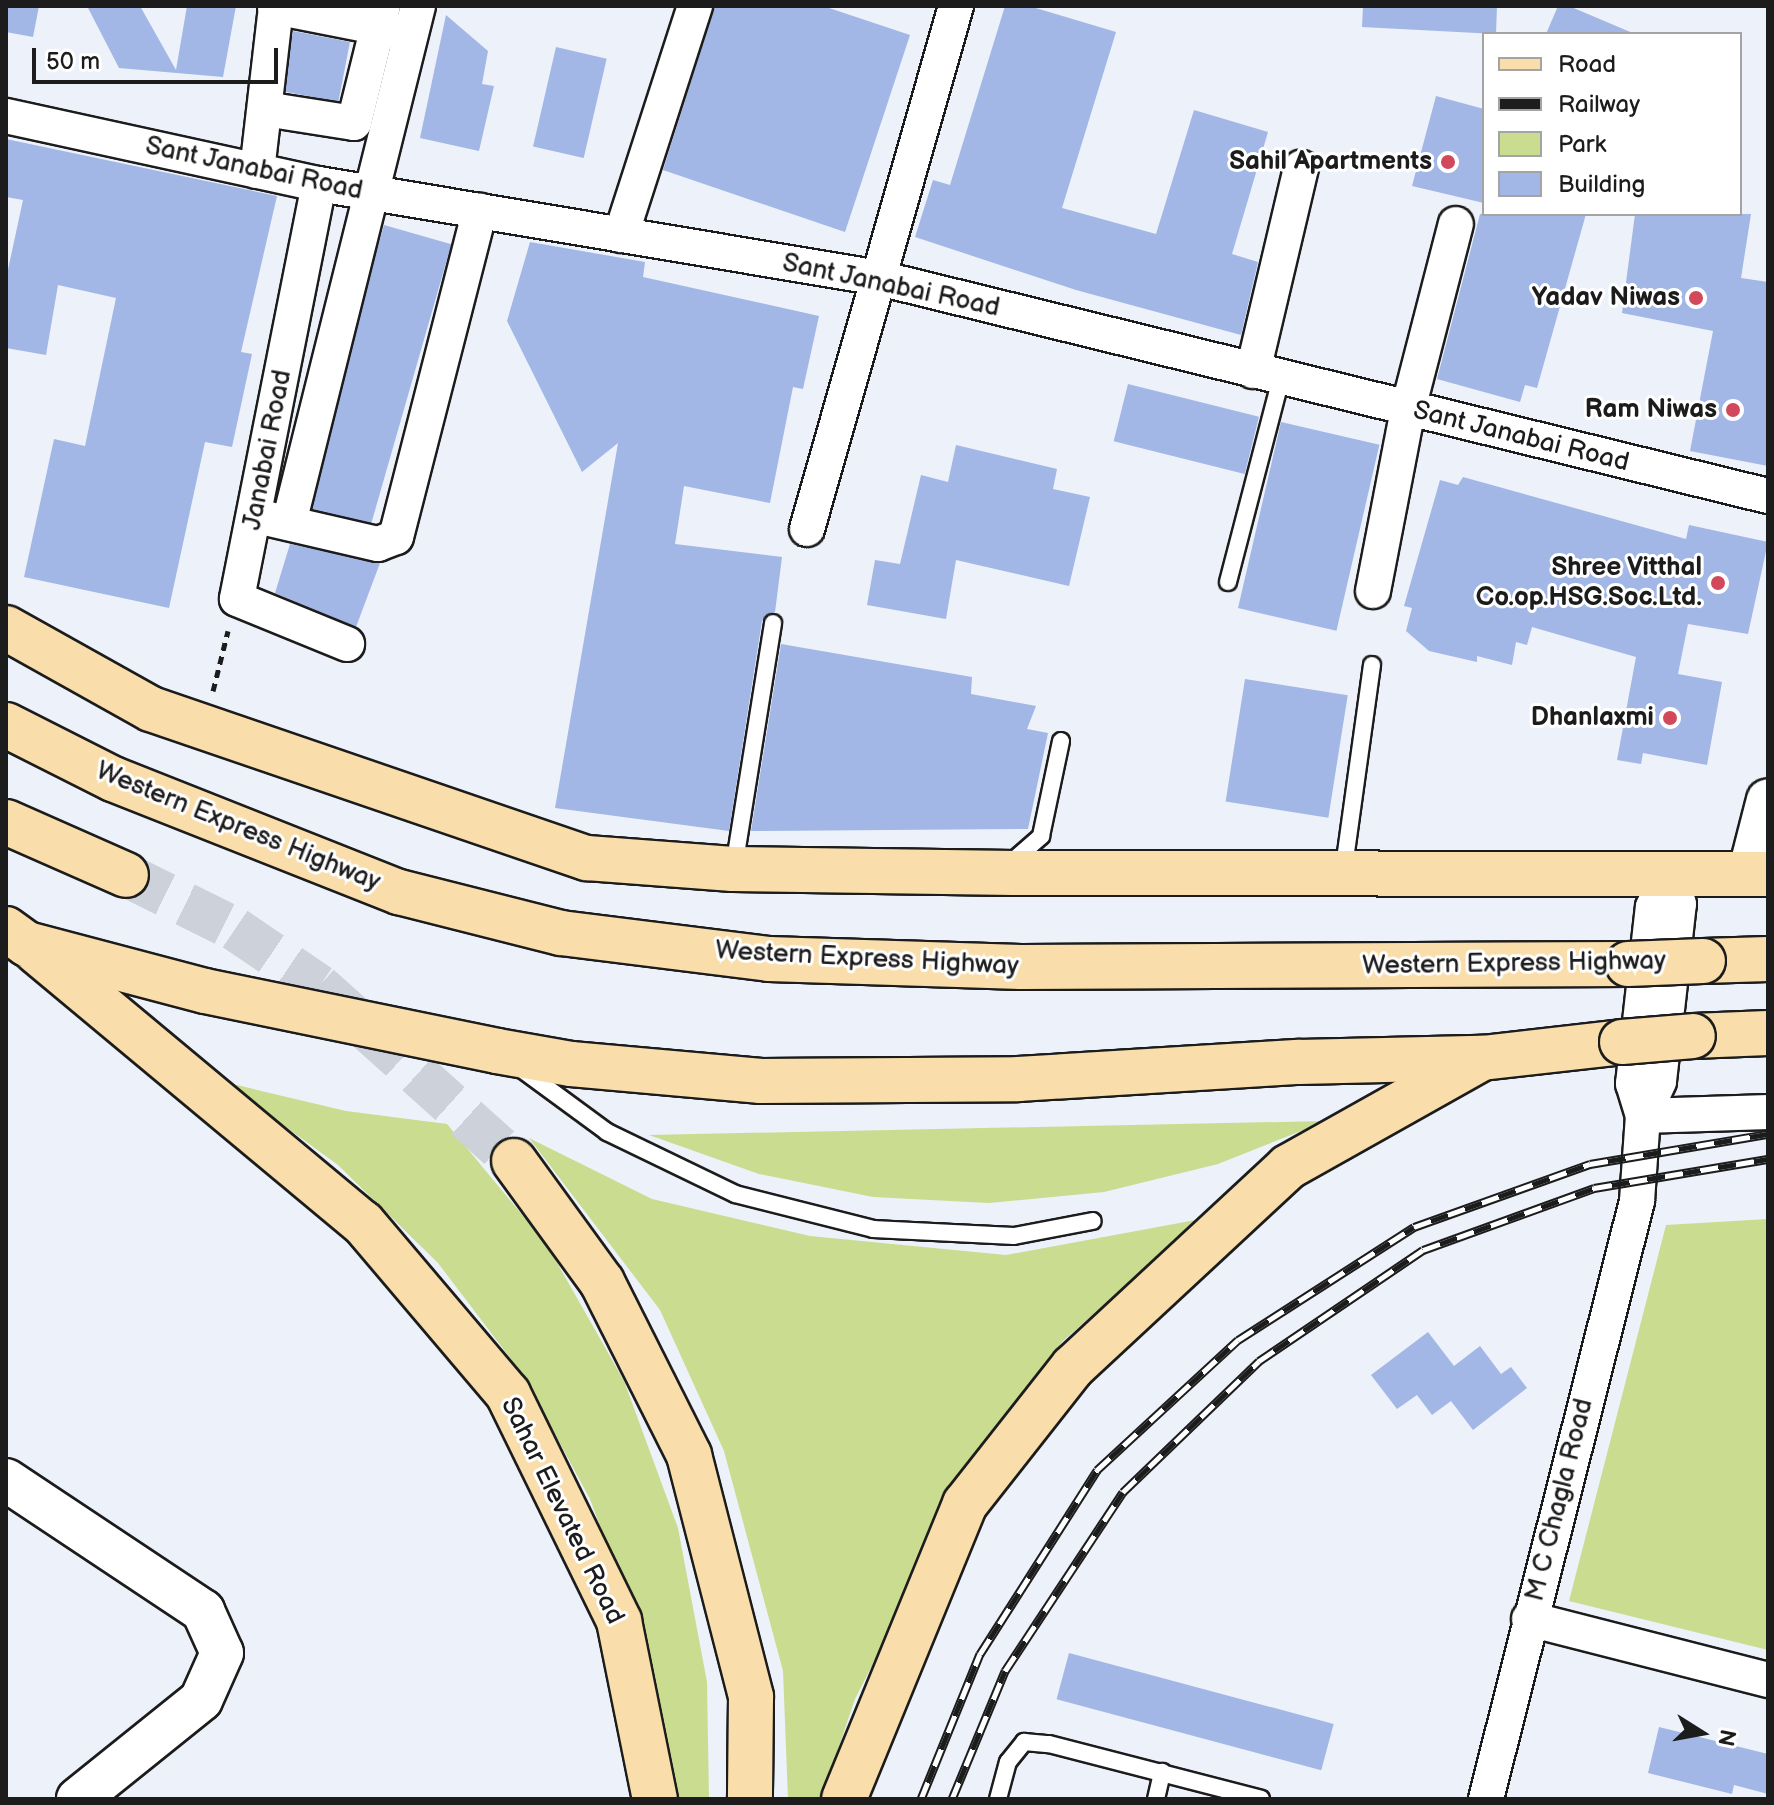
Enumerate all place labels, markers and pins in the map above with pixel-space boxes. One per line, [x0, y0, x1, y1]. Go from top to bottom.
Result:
place label: Sahil Apartments [1229, 146, 1432, 178]
marker: Sahil Apartments [1439, 153, 1457, 171]
place label: Yadav Niwas [1532, 282, 1680, 314]
marker: Yadav Niwas [1687, 289, 1705, 307]
place label: Ram Niwas [1585, 394, 1717, 426]
marker: Ram Niwas [1724, 401, 1742, 419]
place label: Shree Vitthal Co.op.HSG.Soc.Ltd. [1476, 552, 1702, 614]
marker: Shree Vitthal Co.op.HSG.Soc.Ltd. [1709, 574, 1727, 592]
place label: Dhanlaxmi [1531, 702, 1654, 734]
marker: Dhanlaxmi [1661, 709, 1679, 727]

